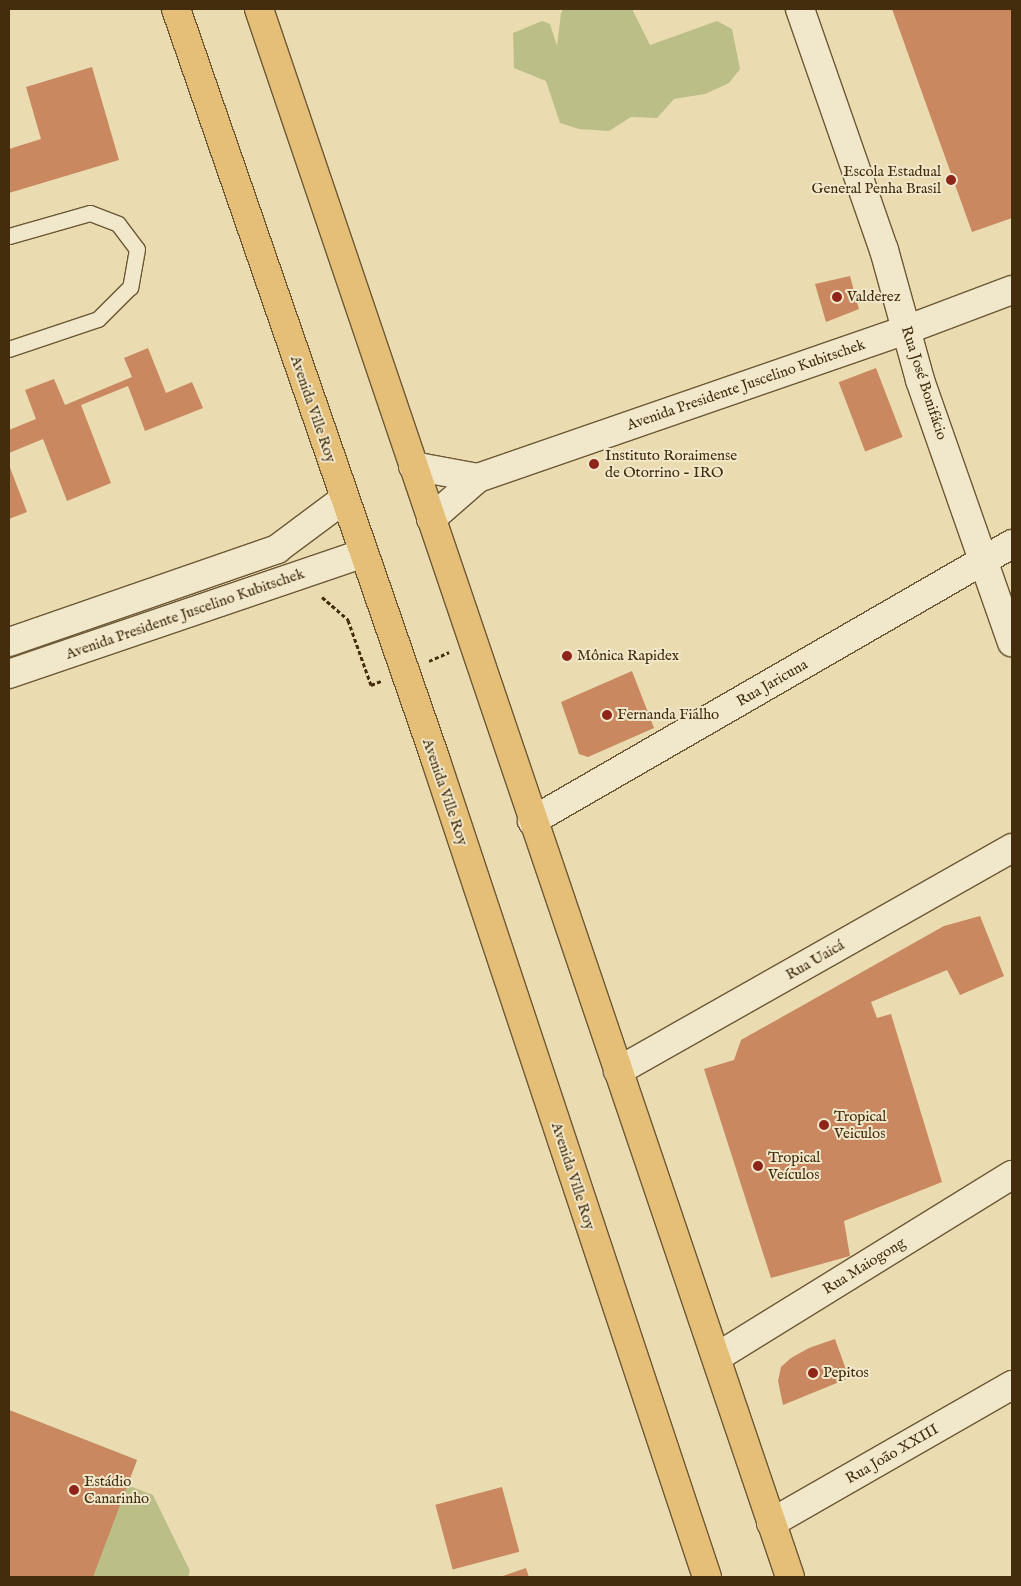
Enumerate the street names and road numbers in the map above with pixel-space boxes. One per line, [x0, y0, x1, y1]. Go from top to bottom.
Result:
street label: Rua José Bonifácio [897, 324, 951, 442]
street label: Avenida Presidente Juscelino Kubitschek [624, 336, 868, 434]
street label: Avenida Ville Roy [286, 353, 340, 465]
street label: Avenida Presidente Juscelino Kubitschek [63, 565, 307, 663]
street label: Rua Jaricuna [733, 655, 811, 711]
street label: Avenida Ville Roy [418, 736, 472, 848]
street label: Rua Uaicá [783, 936, 847, 984]
street label: Avenida Ville Roy [547, 1120, 599, 1232]
street label: Rua Maiogong [819, 1234, 909, 1298]
street label: Rua João XXIII [842, 1420, 942, 1488]

